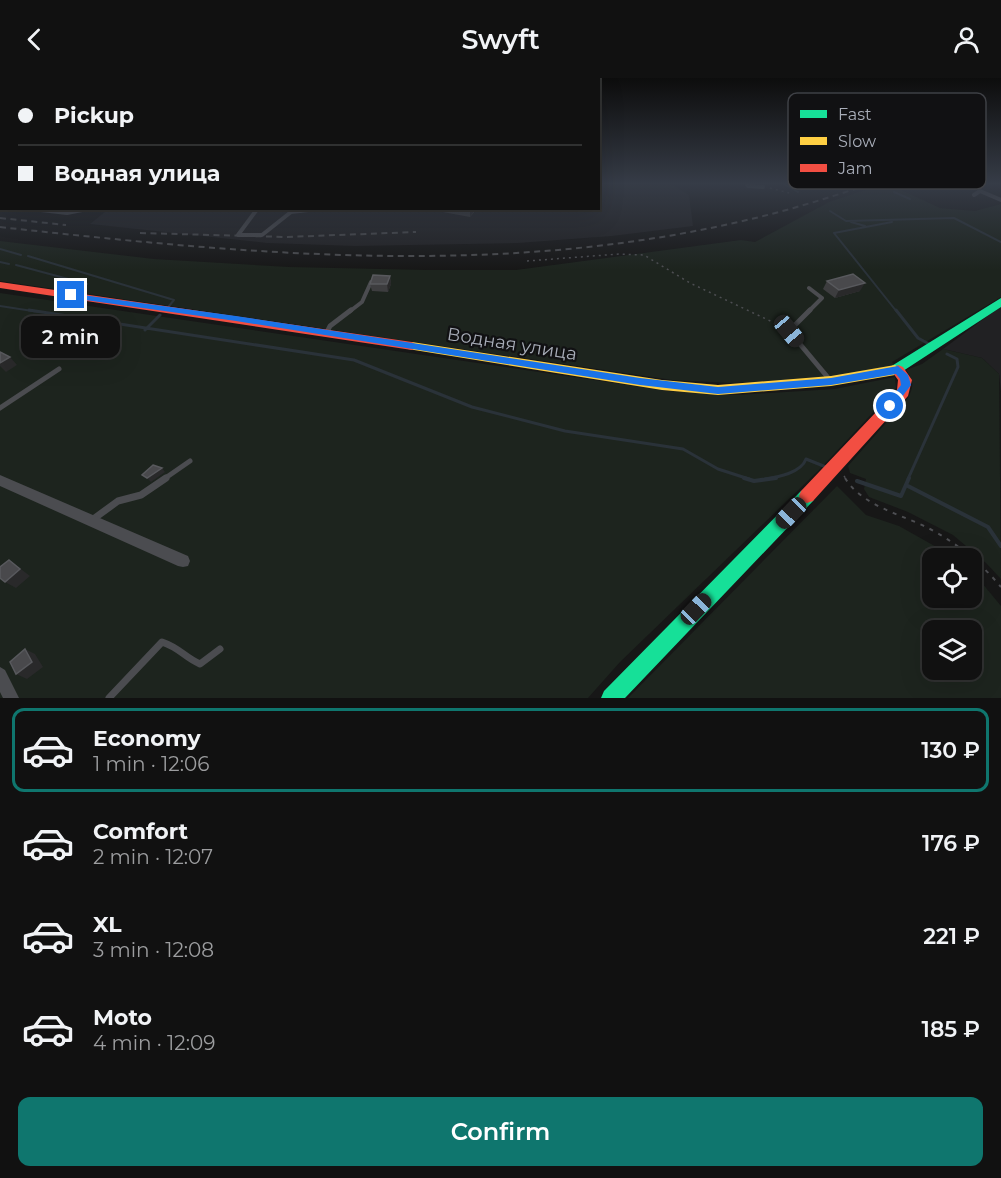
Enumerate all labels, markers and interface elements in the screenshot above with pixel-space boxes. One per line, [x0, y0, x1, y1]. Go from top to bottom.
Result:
icon: back [18, 23, 51, 56]
text: Swyft [461, 23, 540, 56]
icon: person [950, 23, 983, 56]
legend [788, 93, 986, 189]
text: Pickup [54, 102, 134, 129]
text: Fast [838, 105, 872, 124]
text: Slow [838, 132, 876, 151]
text: Jam [837, 159, 872, 178]
text: Водная улица [54, 160, 220, 187]
route end [57, 281, 84, 308]
car [771, 311, 807, 351]
callout: 2 min [22, 316, 121, 358]
street label: Водная улица [446, 323, 578, 365]
text: 2 min [42, 325, 99, 349]
route start [876, 392, 903, 419]
car [772, 494, 810, 532]
map controls [922, 548, 982, 680]
button: locate [922, 548, 982, 608]
car [677, 590, 715, 628]
button: layers [922, 620, 982, 680]
icon: car [21, 723, 75, 777]
text: Economy [93, 725, 201, 752]
text: 130 ₽ [921, 737, 980, 764]
text: 1 min · 12:06 [93, 752, 209, 776]
icon: car [21, 816, 75, 870]
text: Comfort [93, 818, 188, 845]
text: 176 ₽ [922, 830, 980, 857]
text: 2 min · 12:07 [93, 845, 213, 869]
icon: car [21, 909, 75, 963]
text: XL [93, 911, 122, 938]
text: 221 ₽ [923, 923, 980, 950]
text: 3 min · 12:08 [93, 938, 214, 962]
icon: car [21, 1002, 75, 1056]
text: Moto [93, 1004, 152, 1031]
text: 185 ₽ [922, 1016, 980, 1043]
text: 4 min · 12:09 [93, 1031, 215, 1055]
button: Confirm [18, 1097, 983, 1166]

